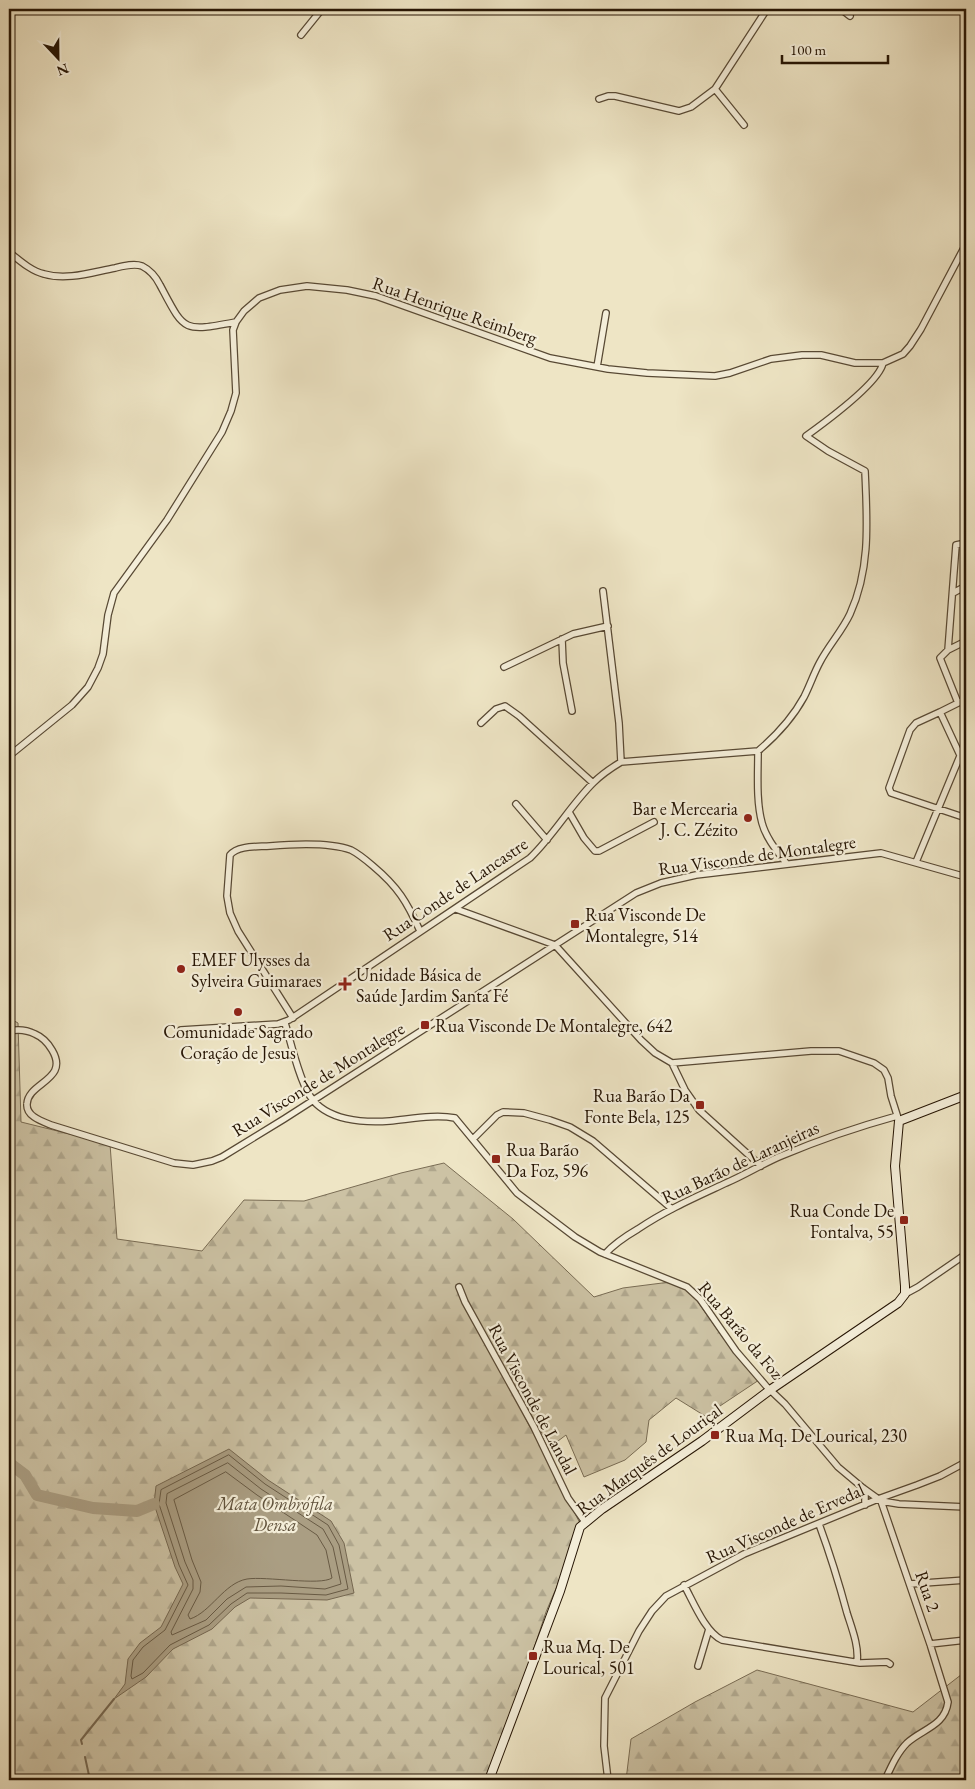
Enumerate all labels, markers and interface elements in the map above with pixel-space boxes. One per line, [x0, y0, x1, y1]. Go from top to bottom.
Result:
north arrow [32, 32, 82, 82]
scale bar [782, 32, 889, 64]
text: 100 m [790, 40, 827, 59]
text: N [54, 60, 71, 81]
street label: Rua Henrique Reimberg [370, 271, 540, 349]
place label: Bar e Mercearia J. C. Zézito [632, 797, 739, 841]
marker: Bar e Mercearia J. C. Zézito [742, 812, 754, 824]
street label: Rua Visconde de Montalegre [657, 830, 857, 880]
street label: Rua Conde de Lancastre [378, 832, 532, 946]
place label: Rua Visconde De Montalegre, 514 [585, 903, 706, 947]
marker: Rua Visconde De Montalegre, 514 [569, 918, 581, 930]
place label: EMEF Ulysses da Sylveira Guimaraes [191, 948, 322, 992]
marker: EMEF Ulysses da Sylveira Guimaraes [175, 963, 187, 975]
place label: Unidade Básica de Saúde Jardim Santa Fé [356, 963, 508, 1007]
marker: Unidade Básica de Saúde Jardim Santa Fé [338, 977, 352, 991]
marker: Comunidade Sagrado Coração de Jesus [232, 1006, 244, 1018]
place label: Rua Visconde De Montalegre, 642 [435, 1014, 673, 1037]
street label: Rua Visconde de Montalegre [227, 1016, 409, 1142]
marker: Rua Visconde De Montalegre, 642 [419, 1019, 431, 1031]
place label: Comunidade Sagrado Coração de Jesus [163, 1020, 313, 1064]
place label: Rua Barão Da Fonte Bela, 125 [584, 1084, 691, 1128]
marker: Rua Barão Da Fonte Bela, 125 [694, 1099, 706, 1111]
street label: Rua Barão de Laranjeiras [658, 1115, 823, 1209]
place label: Rua Barão Da Foz, 596 [506, 1138, 588, 1182]
marker: Rua Barão Da Foz, 596 [490, 1153, 502, 1165]
place label: Rua Conde De Fontalva, 55 [789, 1199, 894, 1243]
marker: Rua Conde De Fontalva, 55 [898, 1214, 910, 1226]
street label: Rua Barão da Foz [693, 1276, 789, 1384]
street label: Rua Visconde de Landal [483, 1320, 583, 1478]
street label: Rua Marquês de Louriçal [571, 1398, 727, 1520]
place label: Rua Mq. De Lourical, 230 [725, 1424, 907, 1447]
marker: Rua Mq. De Lourical, 230 [709, 1429, 721, 1441]
street label: Rua Visconde de Ervedal [702, 1478, 868, 1568]
park label: Mata Ombrófila Densa [216, 1492, 333, 1536]
street label: Rua 2 [910, 1568, 946, 1615]
place label: Rua Mq. De Lourical, 501 [543, 1635, 635, 1679]
marker: Rua Mq. De Lourical, 501 [527, 1650, 539, 1662]

